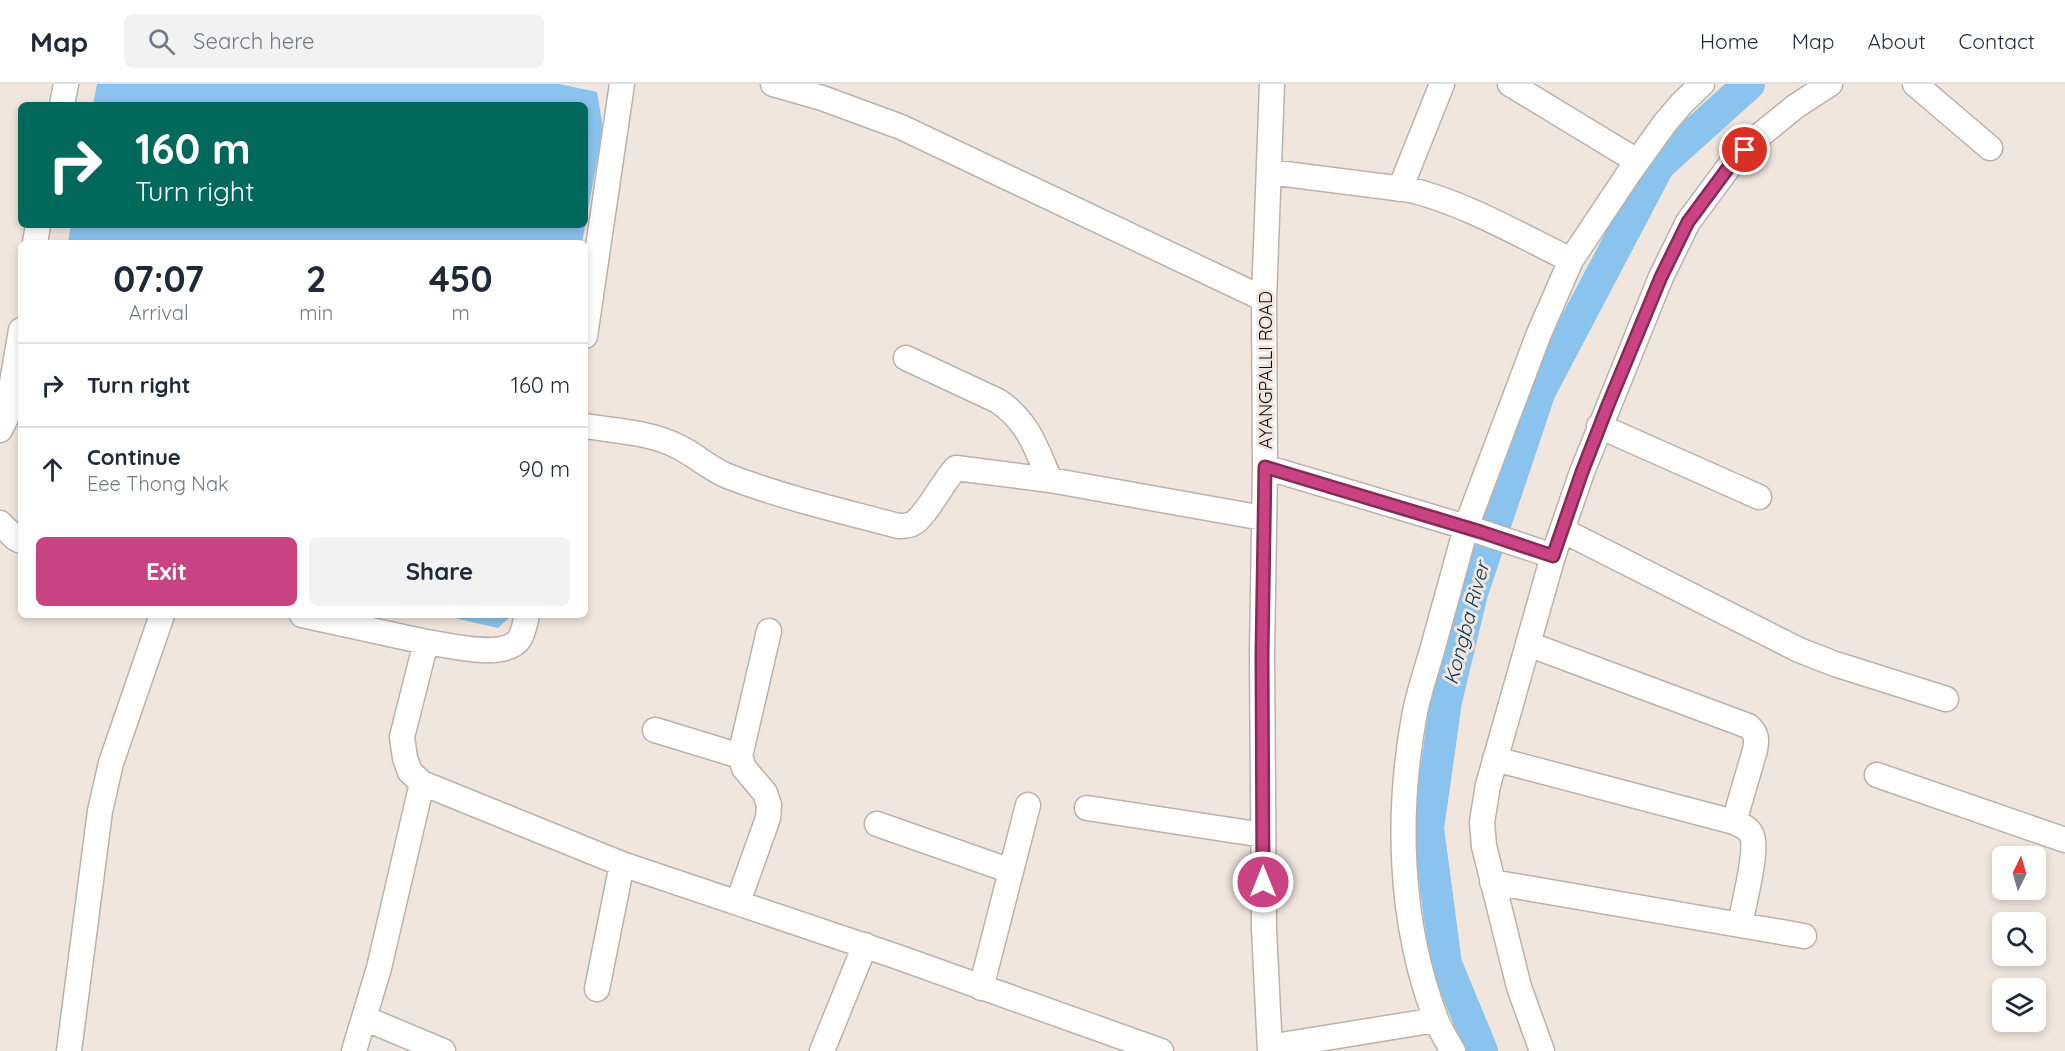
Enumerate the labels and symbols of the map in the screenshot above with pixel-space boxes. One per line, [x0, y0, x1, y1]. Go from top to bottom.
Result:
pin [1719, 124, 1770, 175]
street label: AYANGPALLI ROAD [1254, 291, 1277, 449]
water label: Kongba River [1438, 557, 1495, 687]
north arrow [1992, 846, 2046, 900]
position arrow [1231, 850, 1295, 914]

